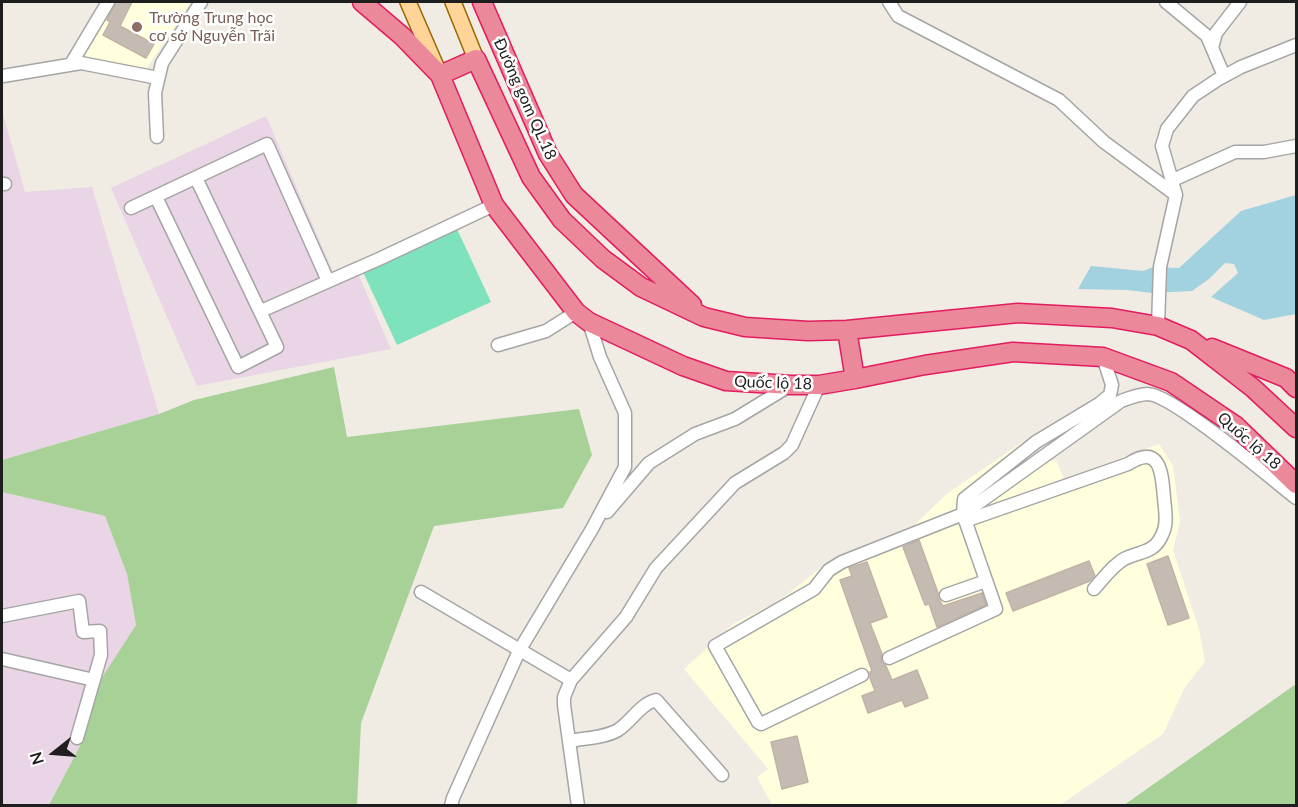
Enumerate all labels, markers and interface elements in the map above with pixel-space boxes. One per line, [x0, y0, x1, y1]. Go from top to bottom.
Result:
place label: Trường Trung học cơ sở Nguyễn Trãi [149, 8, 275, 46]
marker: Trường Trung học cơ sở Nguyễn Trãi [130, 20, 144, 34]
street label: Đường gom QL.18 [490, 35, 560, 163]
street label: Quốc lộ 18 [734, 372, 812, 394]
street label: Quốc lộ 18 [1213, 408, 1285, 474]
north arrow [24, 723, 84, 783]
text: N [25, 750, 47, 767]

